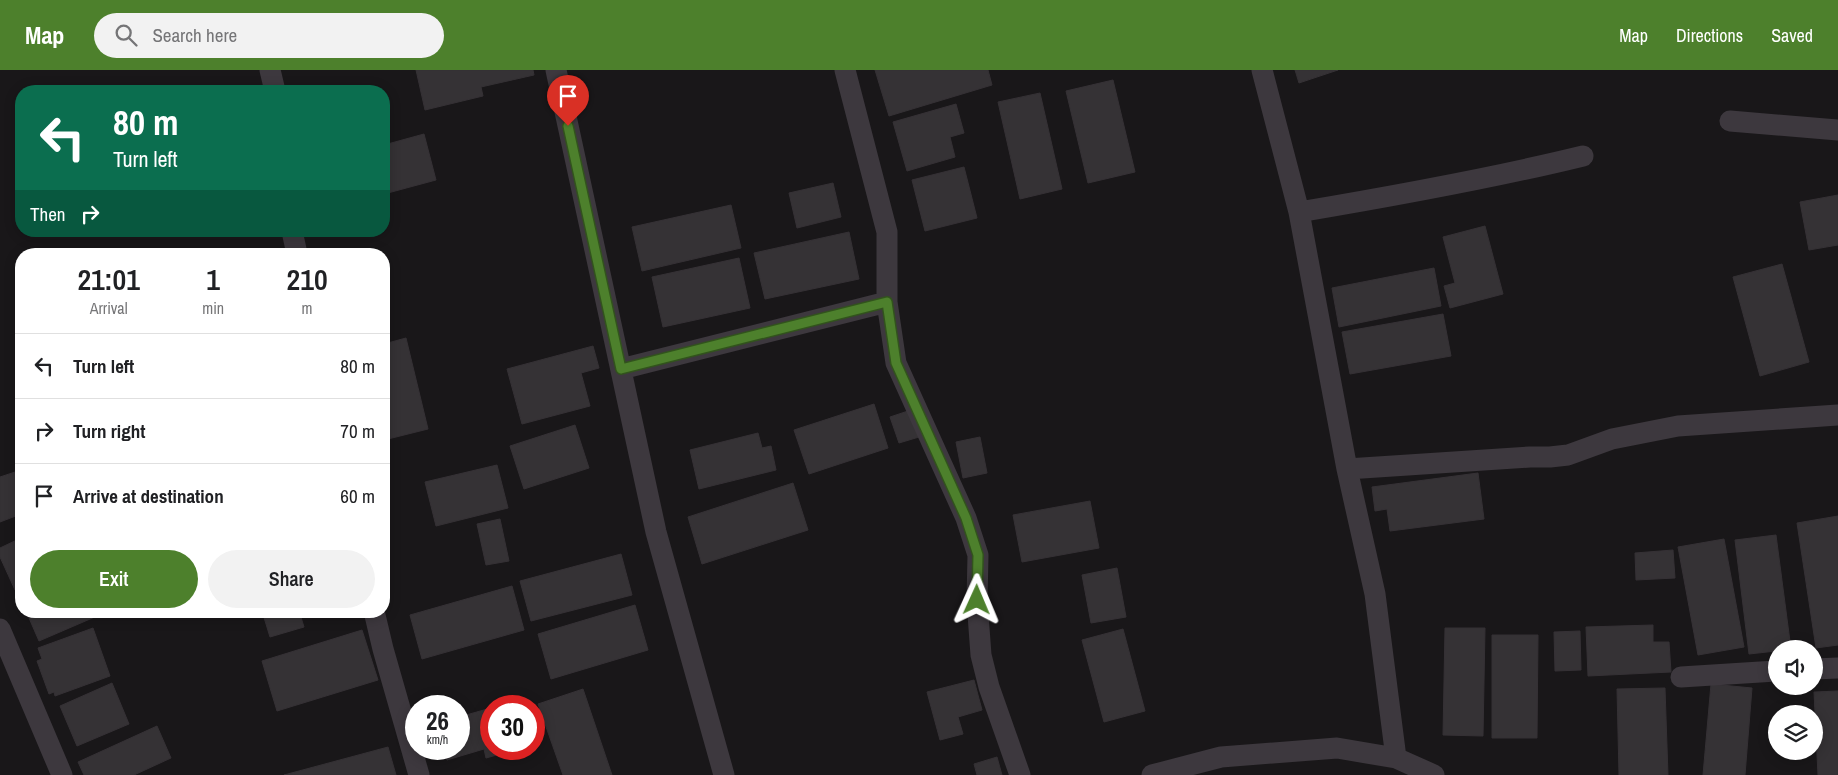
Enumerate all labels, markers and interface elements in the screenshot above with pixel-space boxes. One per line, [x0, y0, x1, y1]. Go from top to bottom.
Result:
search box [94, 13, 444, 58]
text: Map [25, 19, 64, 51]
icon: search [112, 21, 140, 49]
text: Search here [152, 22, 237, 48]
text: Map [1619, 23, 1648, 48]
text: Directions [1676, 23, 1743, 48]
text: Saved [1771, 23, 1813, 48]
pin [547, 75, 589, 126]
icon: arrive [554, 82, 582, 110]
text: 80 m [113, 99, 178, 146]
icon: left [30, 105, 95, 170]
text: Turn left [113, 144, 178, 174]
icon: right [76, 200, 104, 228]
text: Then [30, 201, 66, 227]
text: 21:01 [77, 259, 140, 299]
text: 1 [206, 259, 220, 299]
text: 210 [287, 259, 328, 299]
text: Arrival [90, 297, 128, 319]
text: min [202, 297, 224, 319]
text: m [302, 297, 313, 319]
icon: left [30, 352, 58, 380]
text: Turn left [73, 353, 134, 379]
text: 80 m [340, 353, 375, 379]
icon: right [30, 417, 58, 445]
text: Turn right [73, 418, 145, 444]
text: 70 m [340, 418, 375, 444]
icon: arrive [30, 482, 58, 510]
text: Arrive at destination [73, 483, 224, 509]
text: 60 m [340, 483, 375, 509]
button: Exit [30, 550, 198, 608]
button: Share [208, 550, 375, 608]
position arrow [950, 573, 1002, 625]
map controls [1768, 640, 1823, 760]
button: sound [1768, 640, 1823, 695]
speed limit sign: 30 [480, 695, 545, 760]
text: 26 [426, 704, 449, 738]
button: layers [1768, 705, 1823, 760]
text: km/h [427, 732, 448, 748]

